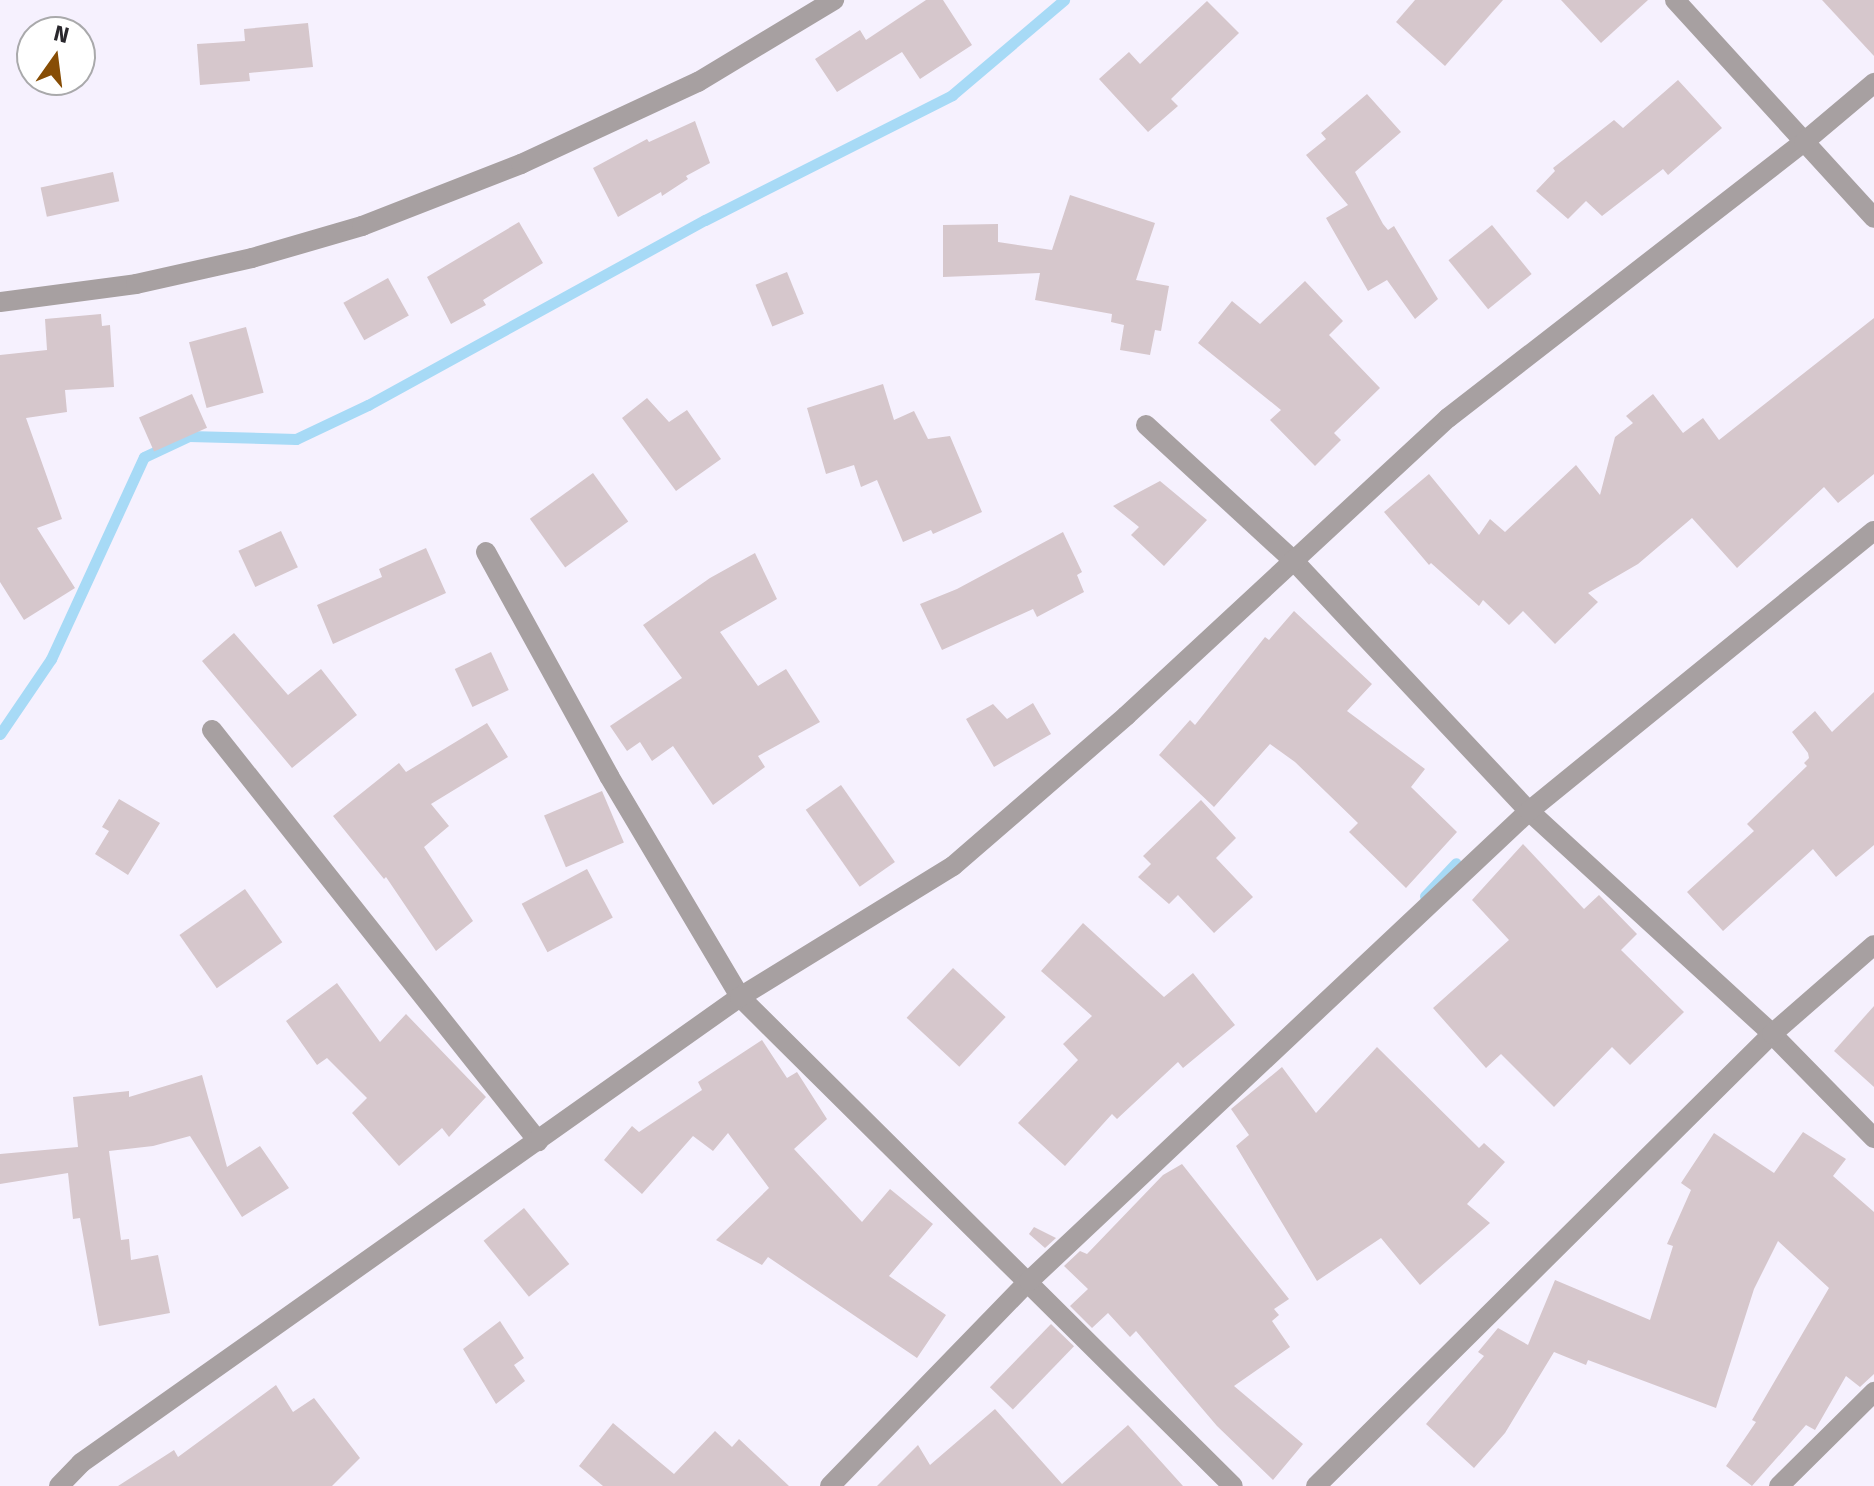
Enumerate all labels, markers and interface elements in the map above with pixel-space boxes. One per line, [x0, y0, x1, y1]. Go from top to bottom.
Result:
north arrow [16, 16, 96, 96]
text: N [51, 19, 72, 49]

